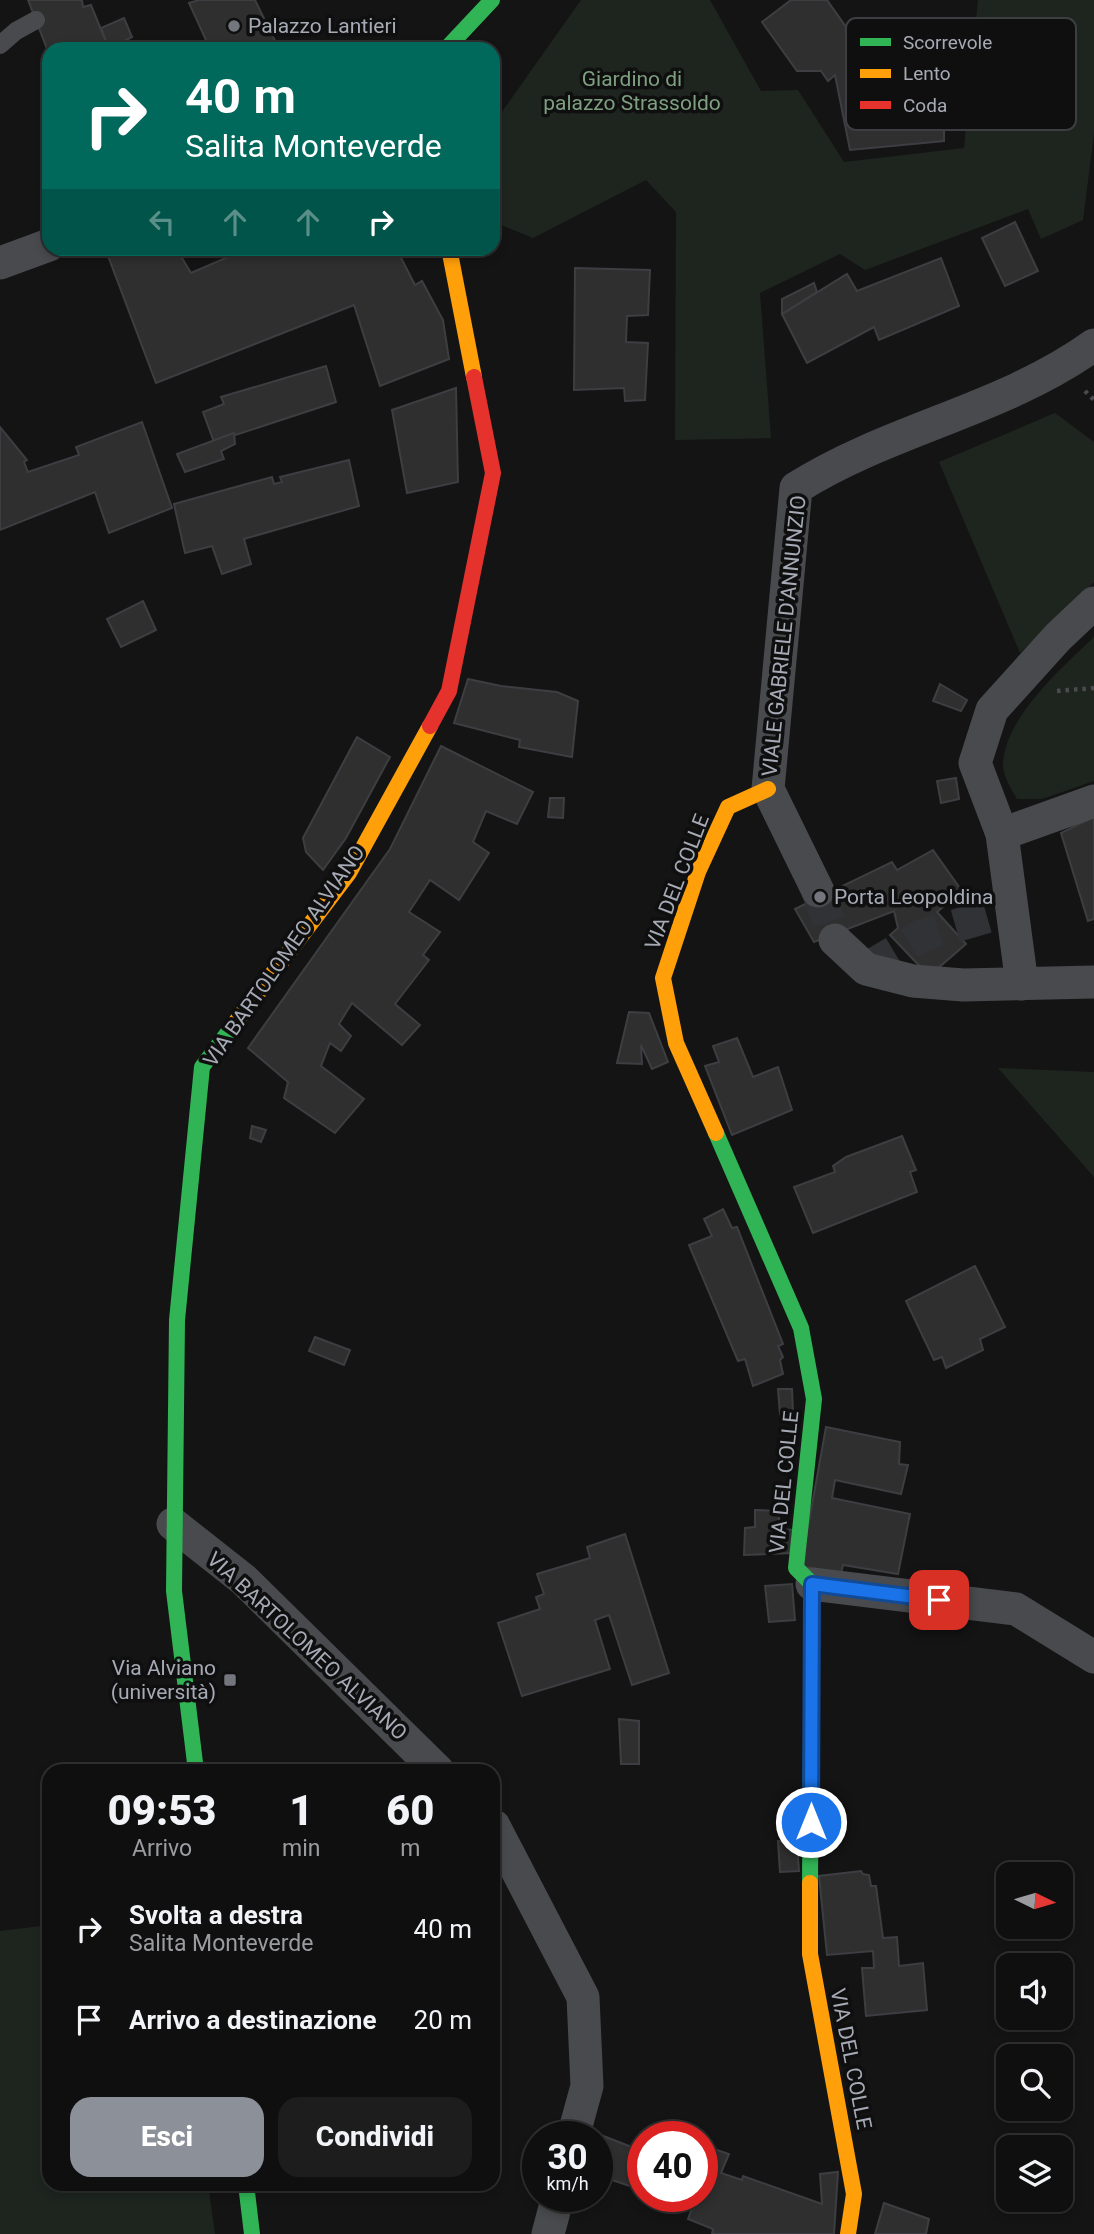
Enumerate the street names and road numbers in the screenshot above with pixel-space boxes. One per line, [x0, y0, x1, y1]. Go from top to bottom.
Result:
street label: VIALE GABRIELE D'ANNUNZIO [757, 494, 811, 778]
street label: VIA DEL COLLE [640, 811, 714, 953]
street label: VIA BARTOLOMEO ALVIANO [198, 841, 370, 1071]
street label: VIA DEL COLLE [765, 1410, 803, 1554]
street label: VIA BARTOLOMEO ALVIANO [202, 1547, 412, 1745]
street label: VIA DEL COLLE [826, 1986, 876, 2132]

